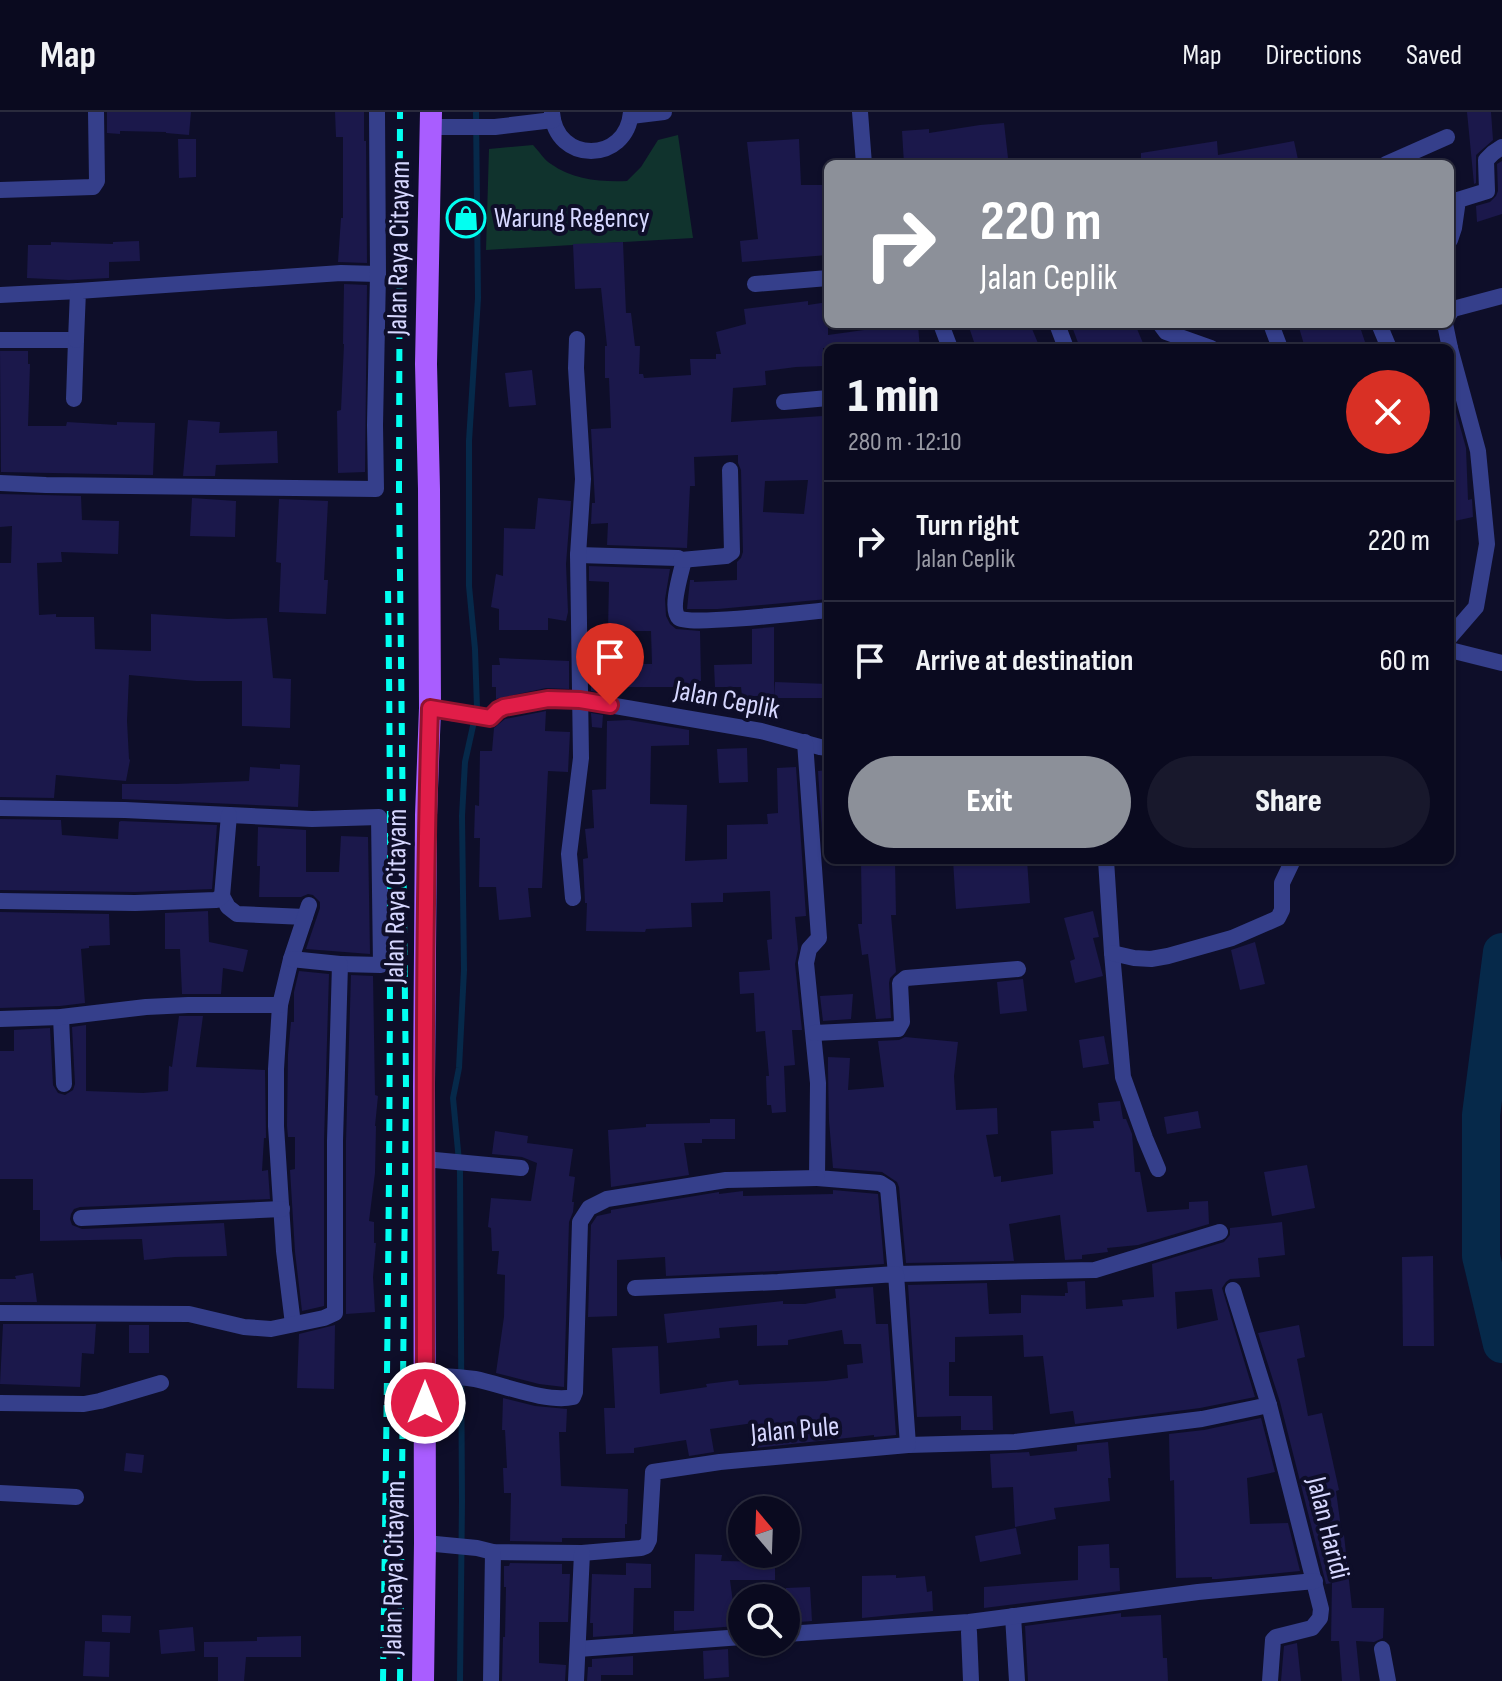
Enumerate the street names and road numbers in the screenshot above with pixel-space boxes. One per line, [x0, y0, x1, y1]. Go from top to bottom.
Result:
street label: Jalan Raya Citayam [381, 160, 417, 337]
street label: Jalan Ceplik [670, 673, 783, 726]
street label: Jalan Raya Citayam [378, 808, 414, 985]
street label: Jalan Pule [748, 1410, 841, 1450]
street label: Jalan Haridi [1299, 1473, 1357, 1582]
street label: Jalan Raya Citayam [376, 1480, 412, 1657]

